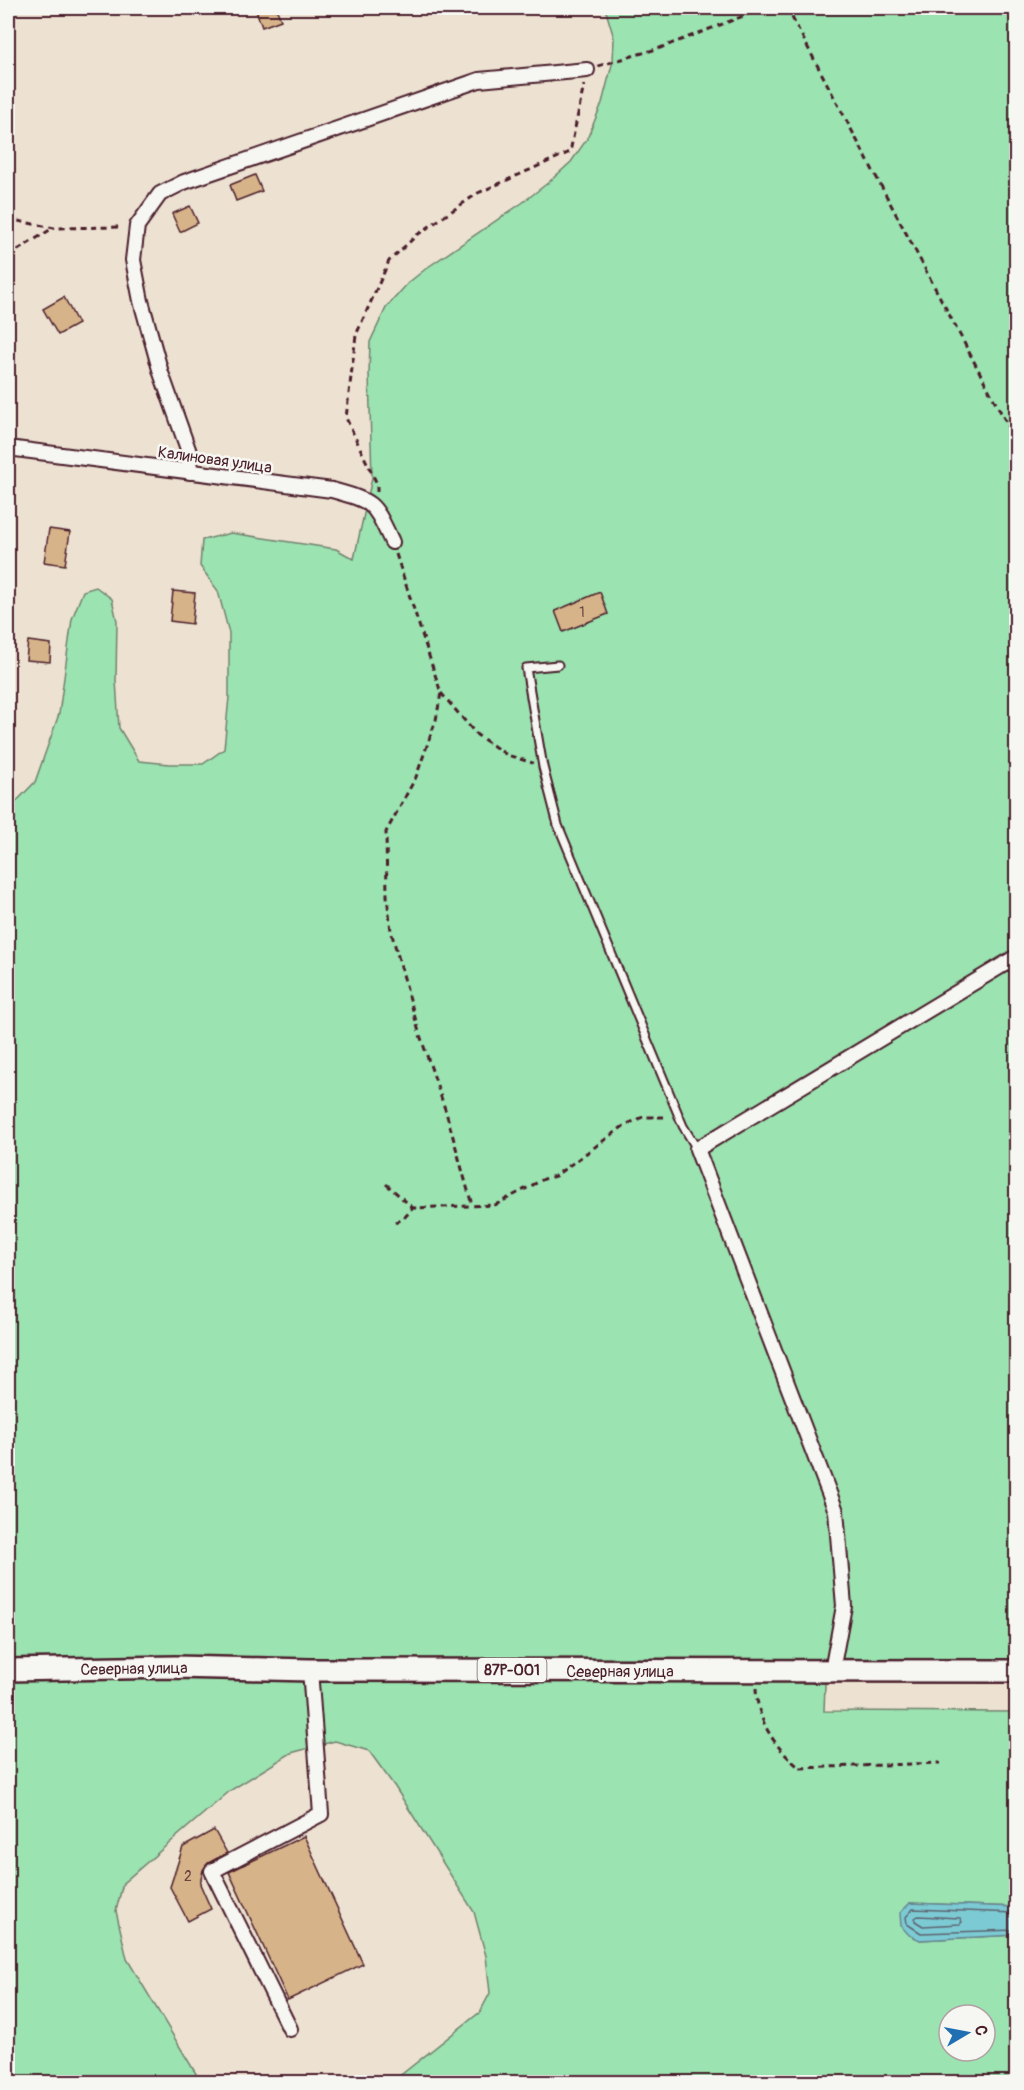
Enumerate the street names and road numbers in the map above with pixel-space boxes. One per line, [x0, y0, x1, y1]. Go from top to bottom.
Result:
street label: Калиновая улица [157, 442, 273, 478]
street label: Северная улица [80, 1658, 188, 1680]
road number: 87Р-001 [478, 1658, 546, 1682]
street label: Северная улица [566, 1662, 674, 1682]

